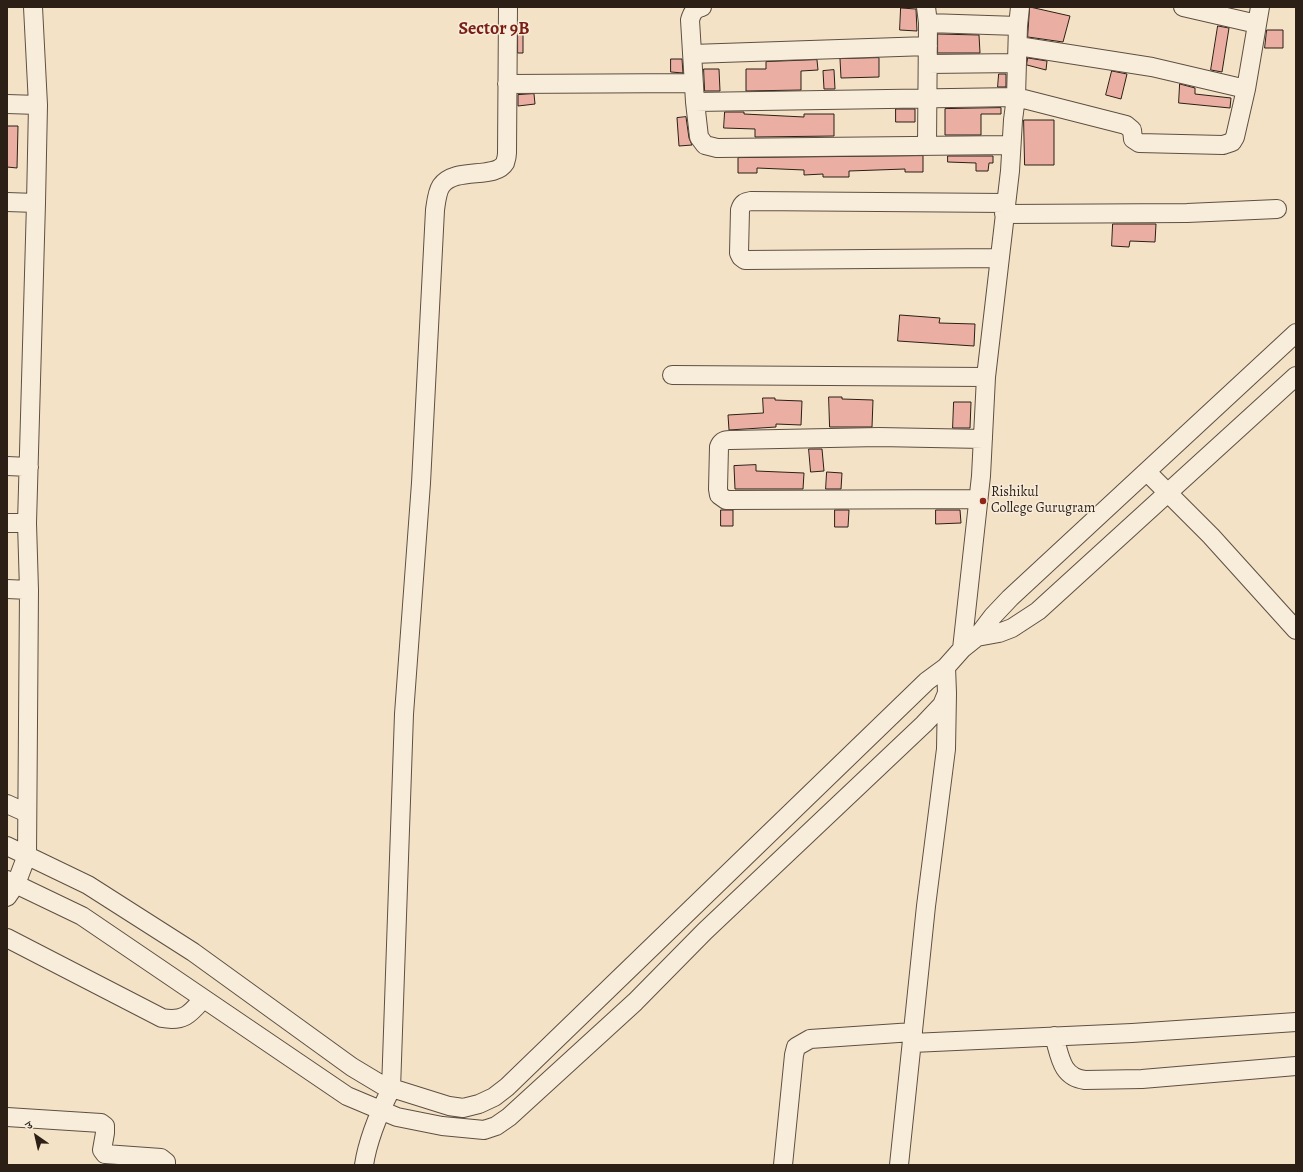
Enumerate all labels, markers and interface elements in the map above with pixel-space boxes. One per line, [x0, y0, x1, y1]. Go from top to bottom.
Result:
district label: Sector 9B [459, 19, 529, 41]
place label: Rishikul College Gurugram [991, 485, 1095, 518]
marker: Rishikul College Gurugram [978, 496, 988, 506]
north arrow [16, 1116, 56, 1156]
text: उ [22, 1118, 36, 1133]

